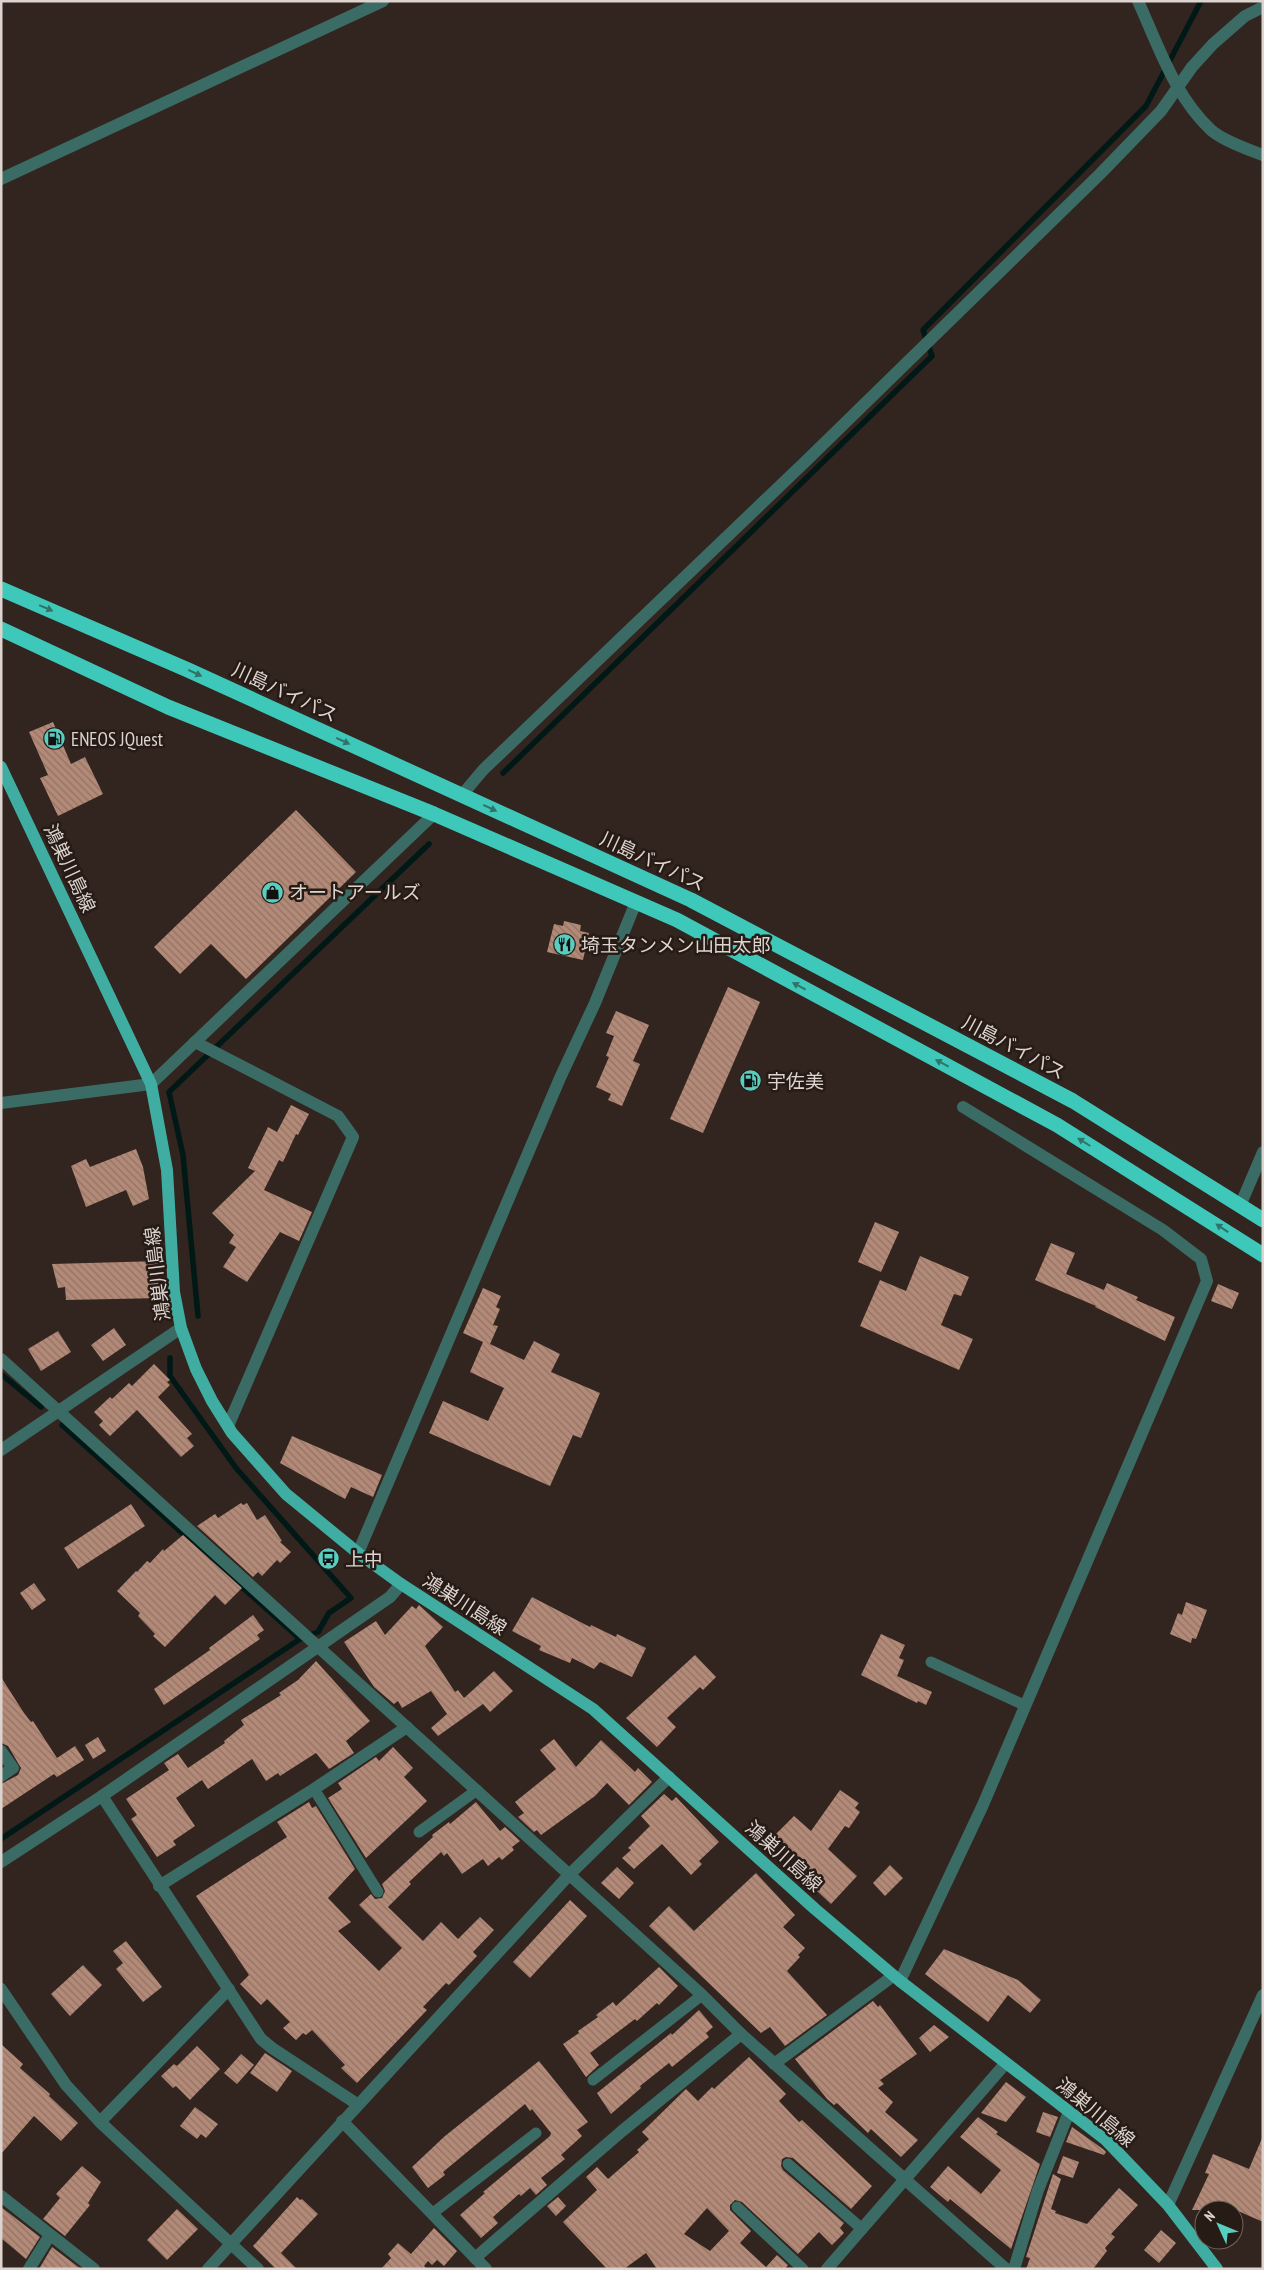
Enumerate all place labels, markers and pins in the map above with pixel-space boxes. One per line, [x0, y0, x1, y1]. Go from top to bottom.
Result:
fuel station icon: ENEOS JQuest [43, 727, 67, 751]
place label: ENEOS JQuest [71, 727, 164, 751]
shop icon: オートアールズ [261, 880, 285, 904]
place label: オートアールズ [289, 880, 421, 904]
restaurant icon: 埼玉タンメン山田太郎 [553, 933, 577, 957]
place label: 埼玉タンメン山田太郎 [581, 933, 770, 957]
fuel station icon: 宇佐美 [739, 1069, 763, 1093]
place label: 宇佐美 [767, 1069, 824, 1093]
bus stop icon: 上中 [317, 1547, 341, 1571]
place label: 上中 [345, 1547, 383, 1571]

